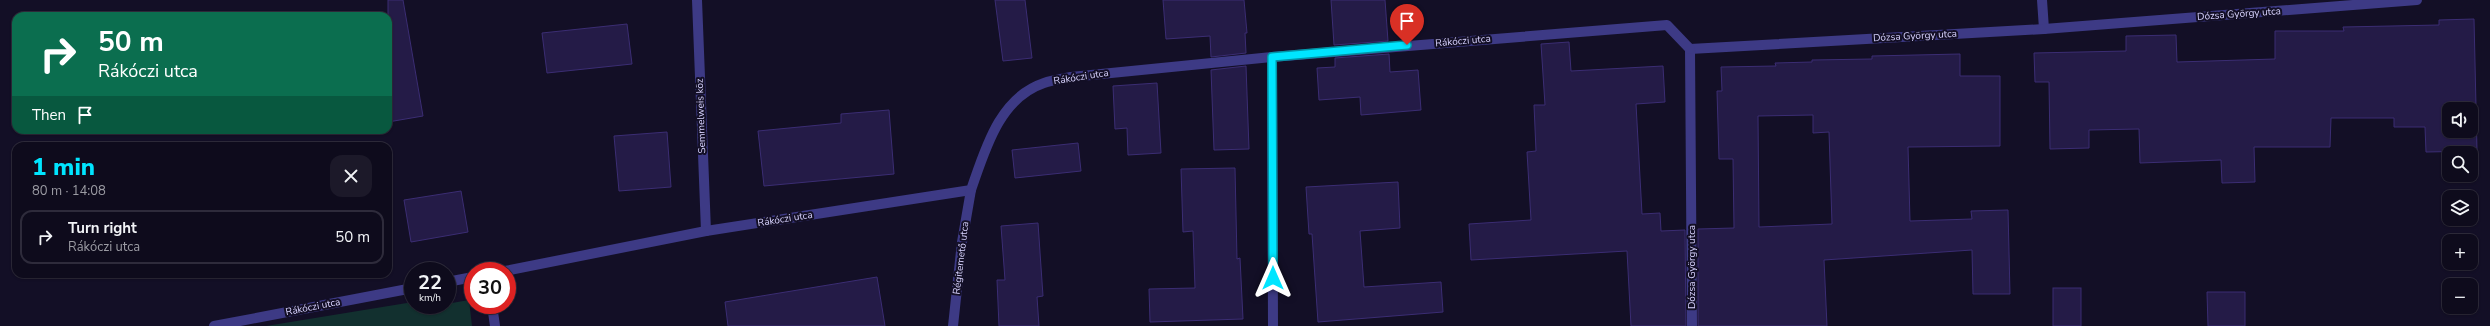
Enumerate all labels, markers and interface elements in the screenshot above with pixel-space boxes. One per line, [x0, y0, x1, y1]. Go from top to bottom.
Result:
pin [1390, 4, 1424, 45]
street label: Dózsa György utca [2197, 4, 2281, 24]
icon: arrive [1396, 10, 1418, 32]
text: 50 m [98, 23, 164, 61]
street label: Dózsa György utca [1873, 27, 1957, 45]
icon: right [32, 28, 84, 80]
street label: Rákóczi utca [1435, 32, 1491, 50]
text: Rákóczi utca [98, 59, 198, 83]
street label: Rákóczi utca [1052, 66, 1110, 88]
street label: Semmelweis köz [693, 78, 709, 154]
map controls [2442, 102, 2478, 314]
button: sound [2442, 102, 2478, 138]
icon: arrive [74, 104, 96, 126]
text: Then [32, 105, 66, 125]
button: search [2442, 146, 2478, 182]
text: 1 min [32, 151, 95, 183]
button: close [330, 155, 372, 197]
text: 80 m · 14:08 [32, 182, 106, 200]
button: layers [2442, 190, 2478, 226]
street label: Rákóczi utca [756, 208, 814, 230]
text: Turn right [68, 218, 137, 238]
street label: Régitemető utca [950, 221, 972, 295]
street label: Dózsa György utca [1685, 225, 1699, 309]
icon: right [34, 226, 56, 248]
text: 50 m [335, 227, 370, 247]
button: + [2442, 234, 2478, 270]
text: Rákóczi utca [68, 238, 140, 256]
position arrow [1252, 257, 1294, 299]
speed limit sign: 30 [464, 262, 516, 314]
text: 22 [418, 269, 442, 296]
button: − [2442, 278, 2478, 314]
text: km/h [419, 291, 441, 305]
street label: Rákóczi utca [284, 295, 342, 319]

